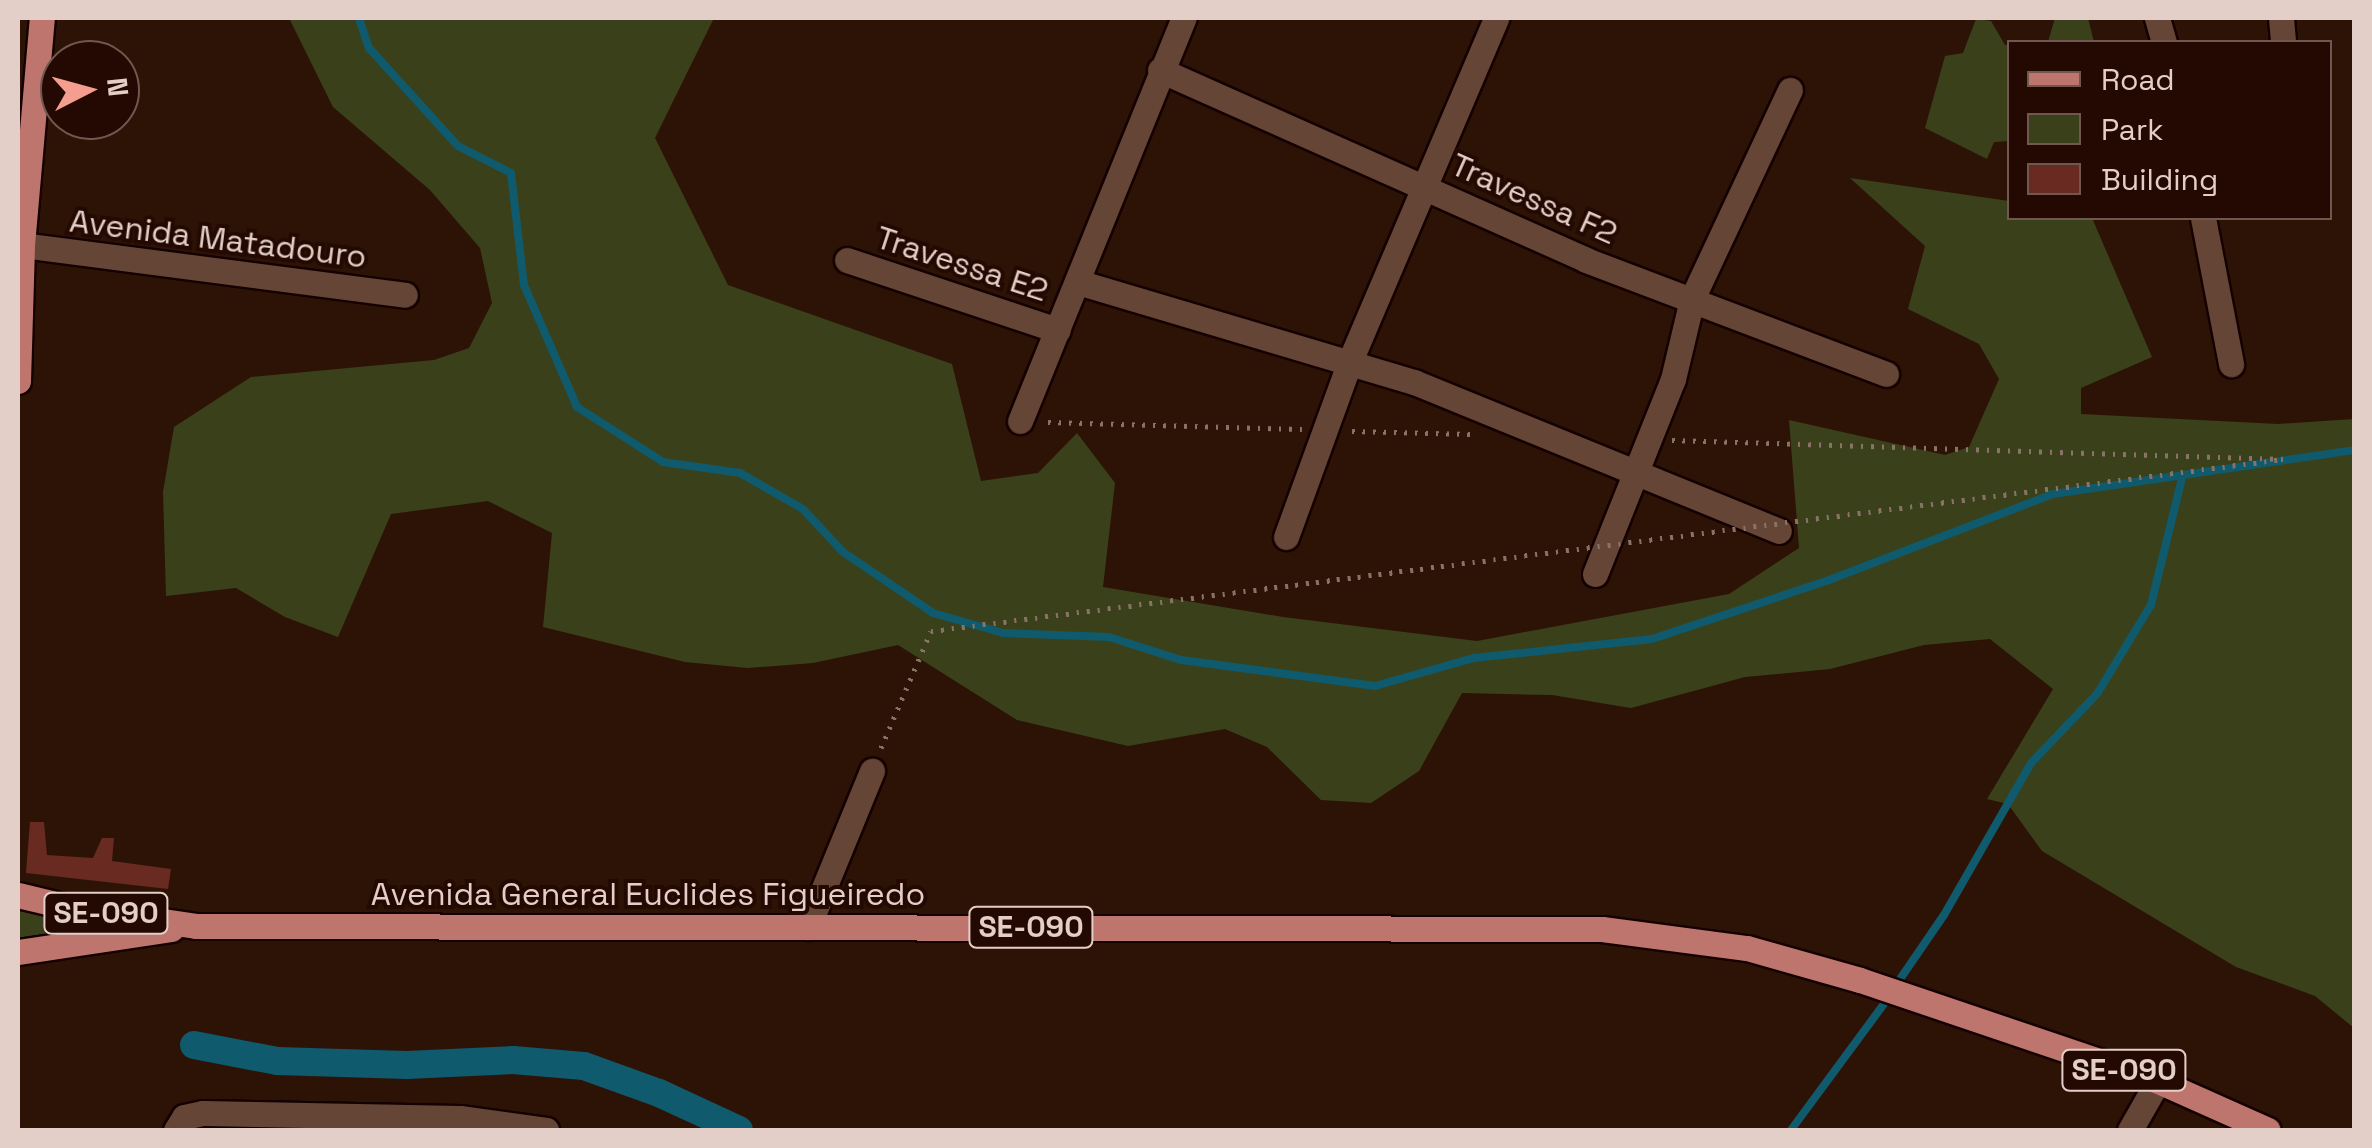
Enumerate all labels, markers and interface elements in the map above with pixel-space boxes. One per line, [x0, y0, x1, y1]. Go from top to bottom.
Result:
north arrow [40, 40, 140, 140]
legend [2007, 40, 2332, 220]
text: Road [2101, 60, 2175, 99]
text: N [99, 76, 137, 98]
text: Park [2101, 110, 2163, 149]
street label: Travessa F2 [1445, 145, 1623, 253]
text: Building [2101, 160, 2218, 199]
street label: Avenida Matadouro [67, 202, 369, 276]
street label: Travessa E2 [871, 218, 1053, 310]
street label: Avenida General Euclides Figueiredo [371, 875, 925, 913]
road number: SE-090 [41, 888, 171, 938]
road number: SE-090 [966, 902, 1096, 952]
road number: SE-090 [2059, 1045, 2189, 1095]

